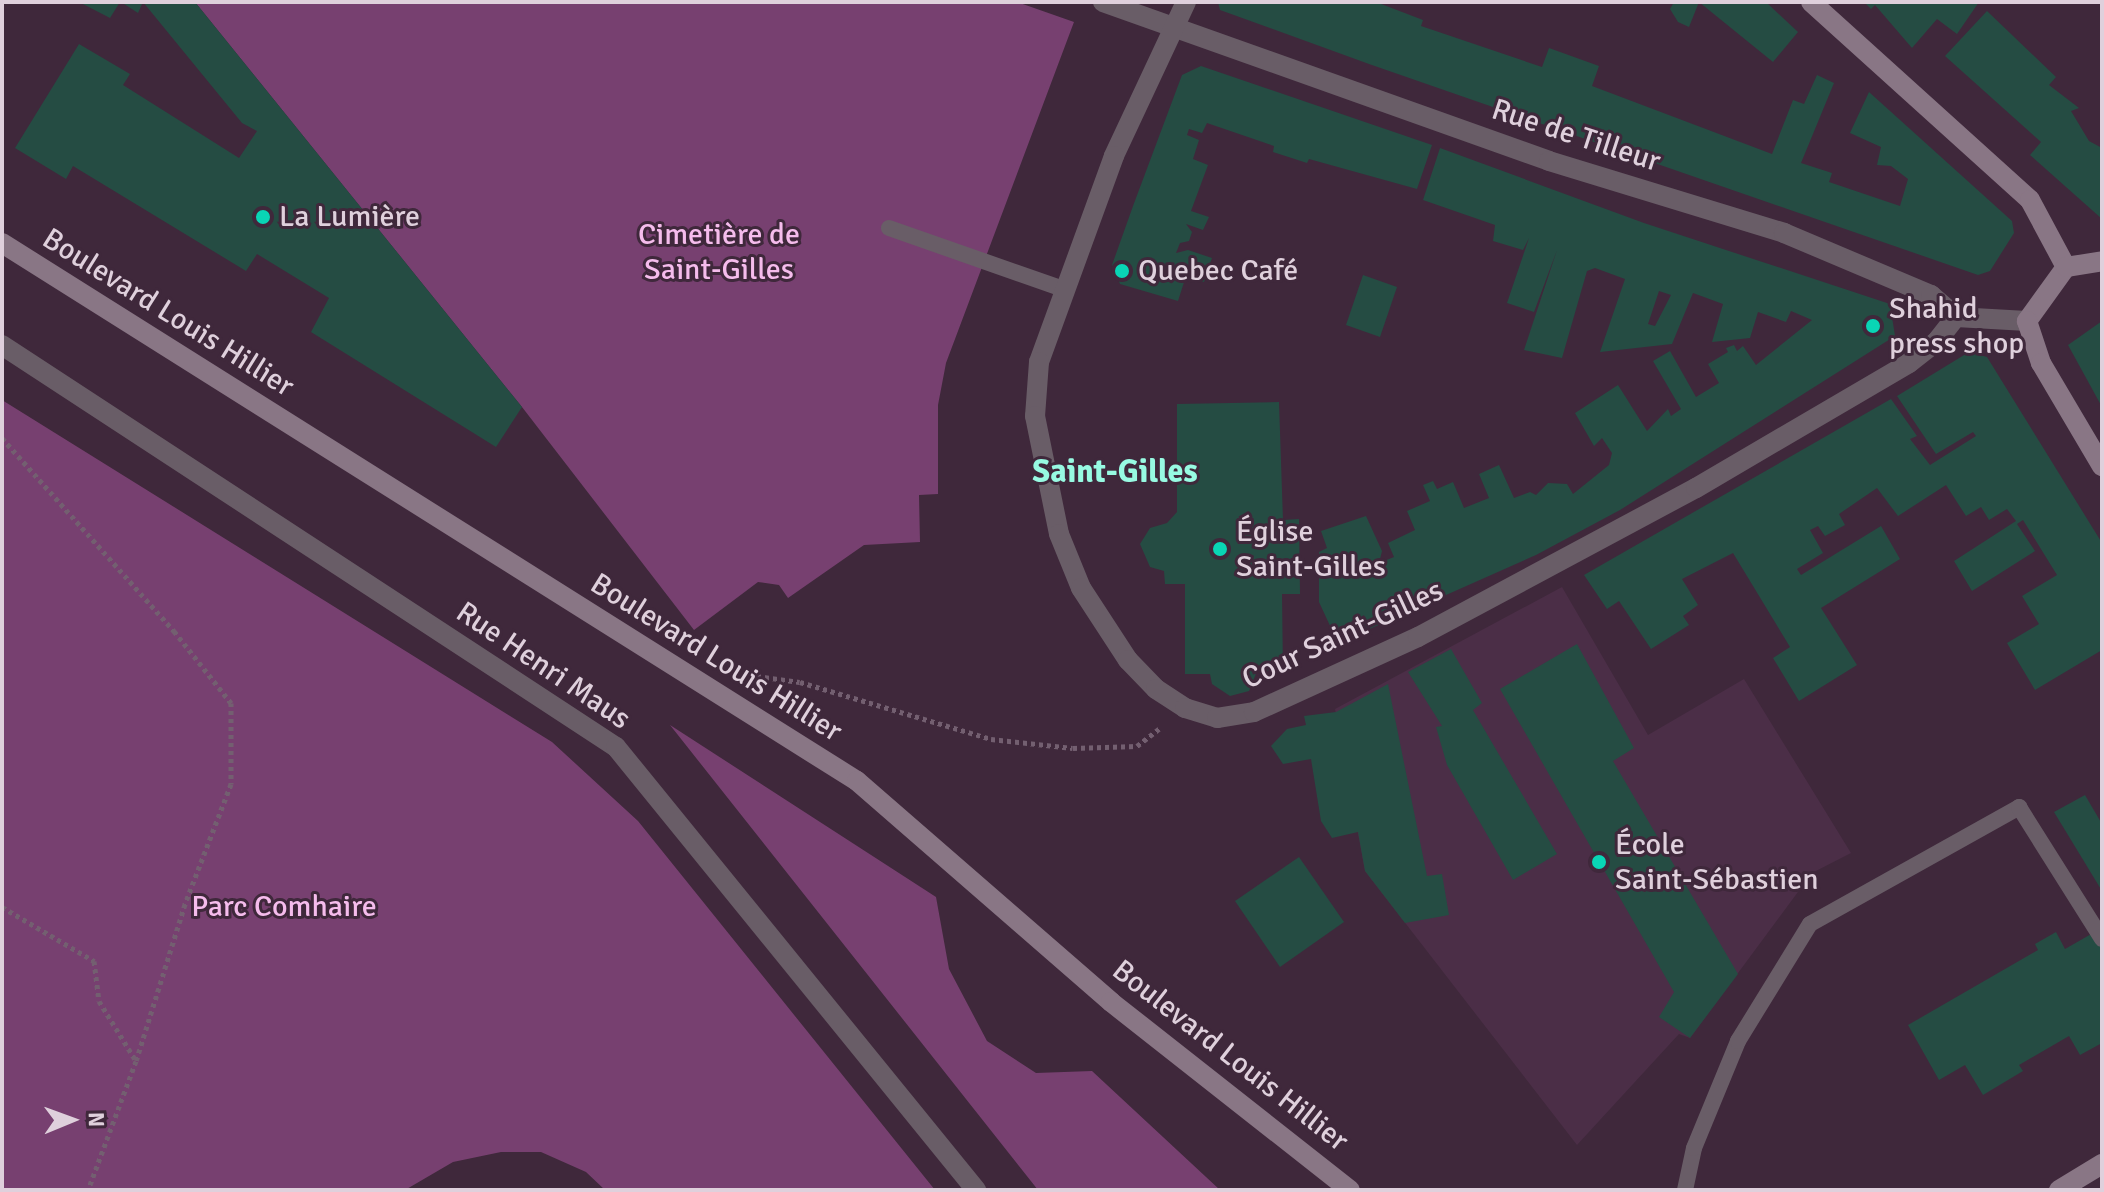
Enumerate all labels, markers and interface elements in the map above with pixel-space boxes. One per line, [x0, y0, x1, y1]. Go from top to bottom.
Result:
street label: Rue de Tilleur [1487, 92, 1665, 180]
place label: La Lumière [279, 199, 420, 235]
marker: La Lumière [254, 208, 272, 226]
park label: Cimetière de Saint-Gilles [638, 217, 800, 288]
street label: Boulevard Louis Hillier [36, 221, 300, 405]
place label: Quebec Café [1138, 253, 1298, 289]
marker: Quebec Café [1113, 262, 1131, 280]
place label: Shahid press shop [1889, 291, 2024, 362]
marker: Shahid press shop [1864, 317, 1882, 335]
district label: Saint-Gilles [1032, 453, 1198, 491]
place label: Église Saint-Gilles [1236, 514, 1386, 584]
marker: Église Saint-Gilles [1211, 540, 1229, 558]
street label: Boulevard Louis Hillier [584, 566, 848, 750]
street label: Cour Saint-Gilles [1237, 573, 1449, 697]
street label: Rue Henri Maus [449, 595, 637, 737]
place label: École Saint-Sébastien [1615, 827, 1819, 898]
marker: École Saint-Sébastien [1590, 853, 1608, 871]
park label: Parc Comhaire [191, 889, 377, 925]
street label: Boulevard Louis Hillier [1105, 953, 1355, 1159]
north arrow [32, 1080, 112, 1160]
text: N [83, 1112, 110, 1127]

